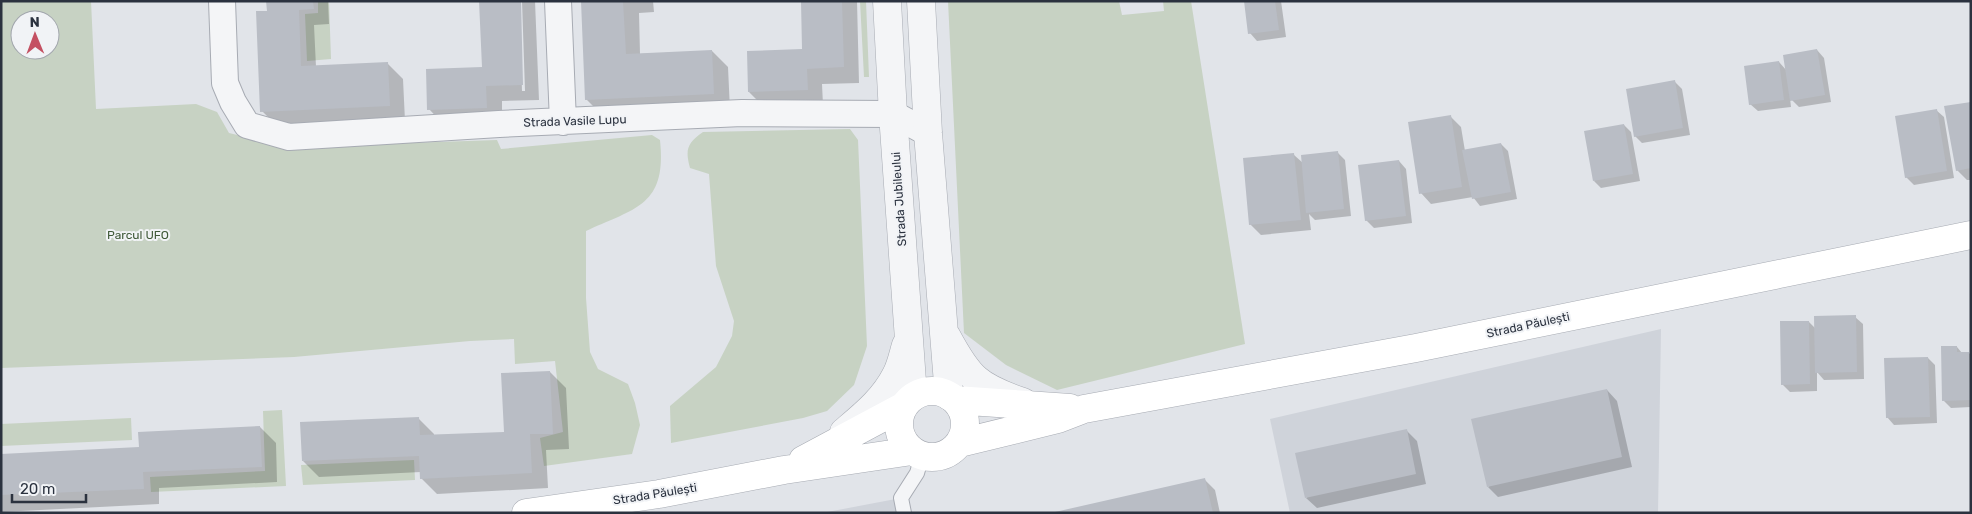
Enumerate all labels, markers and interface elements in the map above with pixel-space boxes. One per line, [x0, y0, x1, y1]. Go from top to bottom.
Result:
north arrow [10, 10, 60, 60]
text: N [30, 14, 40, 31]
street label: Strada Vasile Lupu [523, 112, 627, 130]
street label: Strada Jubileului [889, 151, 909, 247]
park label: Parcul UFO [107, 228, 169, 242]
street label: Strada Păulești [1485, 309, 1571, 341]
scale bar [12, 472, 86, 504]
text: 20 m [20, 480, 55, 498]
street label: Strada Păulești [612, 480, 698, 508]

